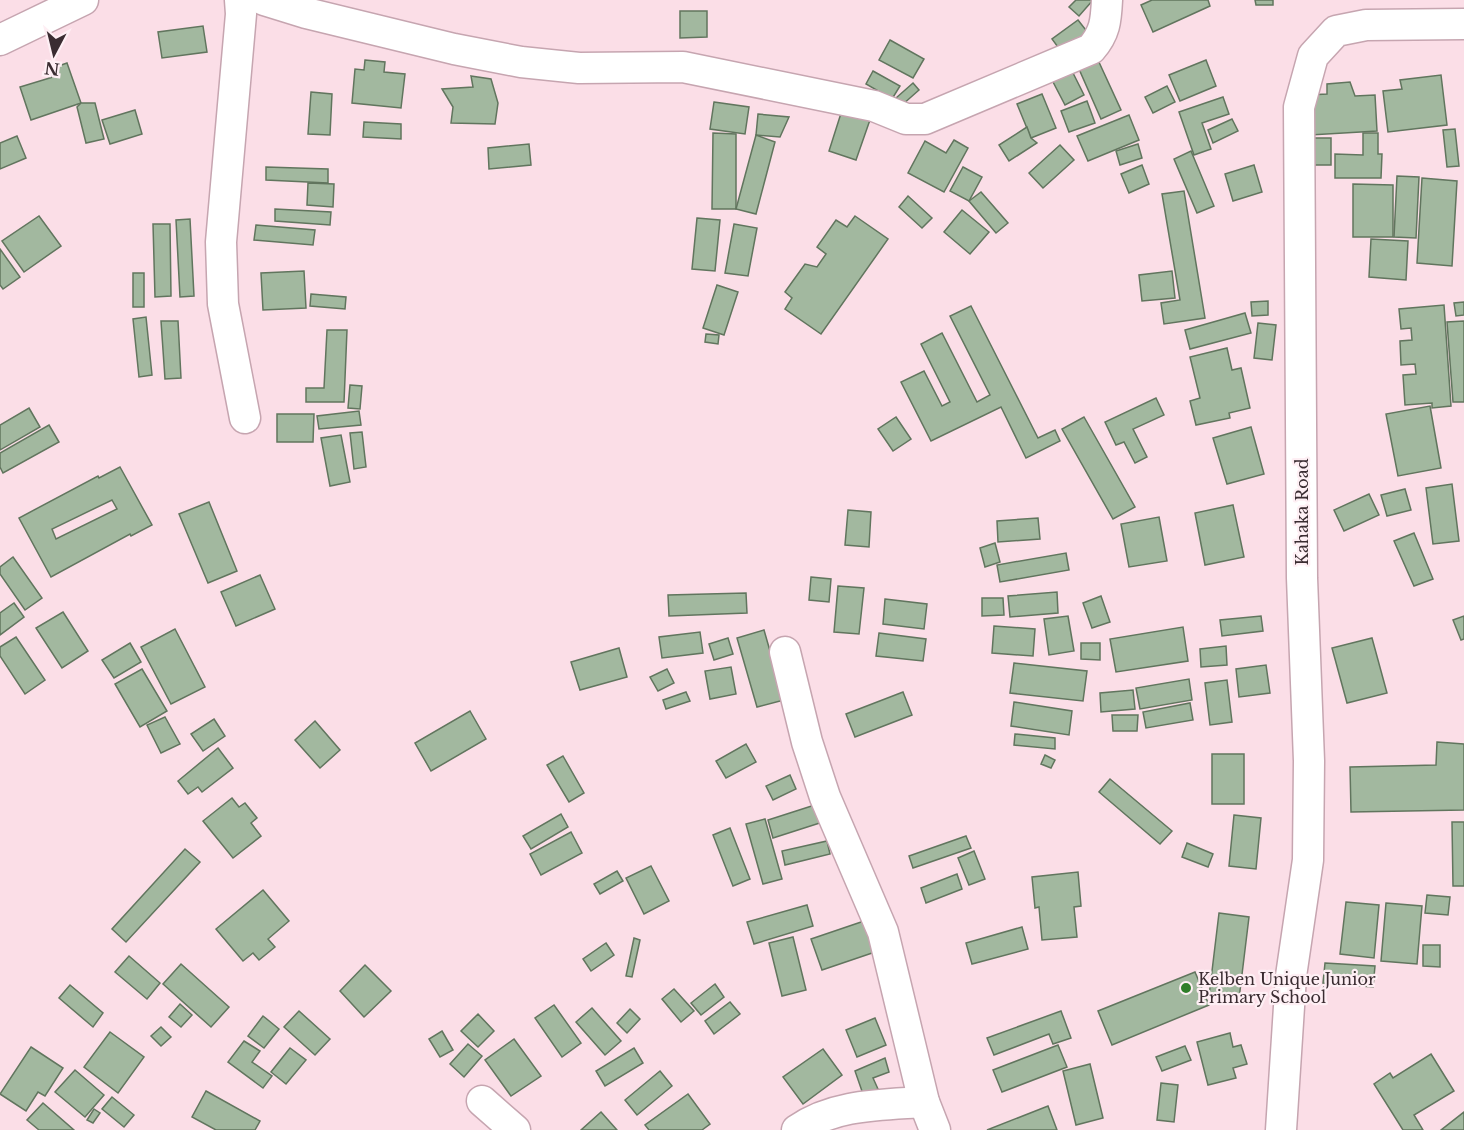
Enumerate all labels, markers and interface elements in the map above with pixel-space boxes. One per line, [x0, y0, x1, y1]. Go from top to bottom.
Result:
north arrow [24, 24, 84, 84]
text: N [43, 58, 61, 80]
street label: Kahaka Road [1292, 458, 1312, 565]
place label: Kelben Unique Junior Primary School [1198, 969, 1376, 1007]
marker: Kelben Unique Junior Primary School [1179, 981, 1193, 995]

